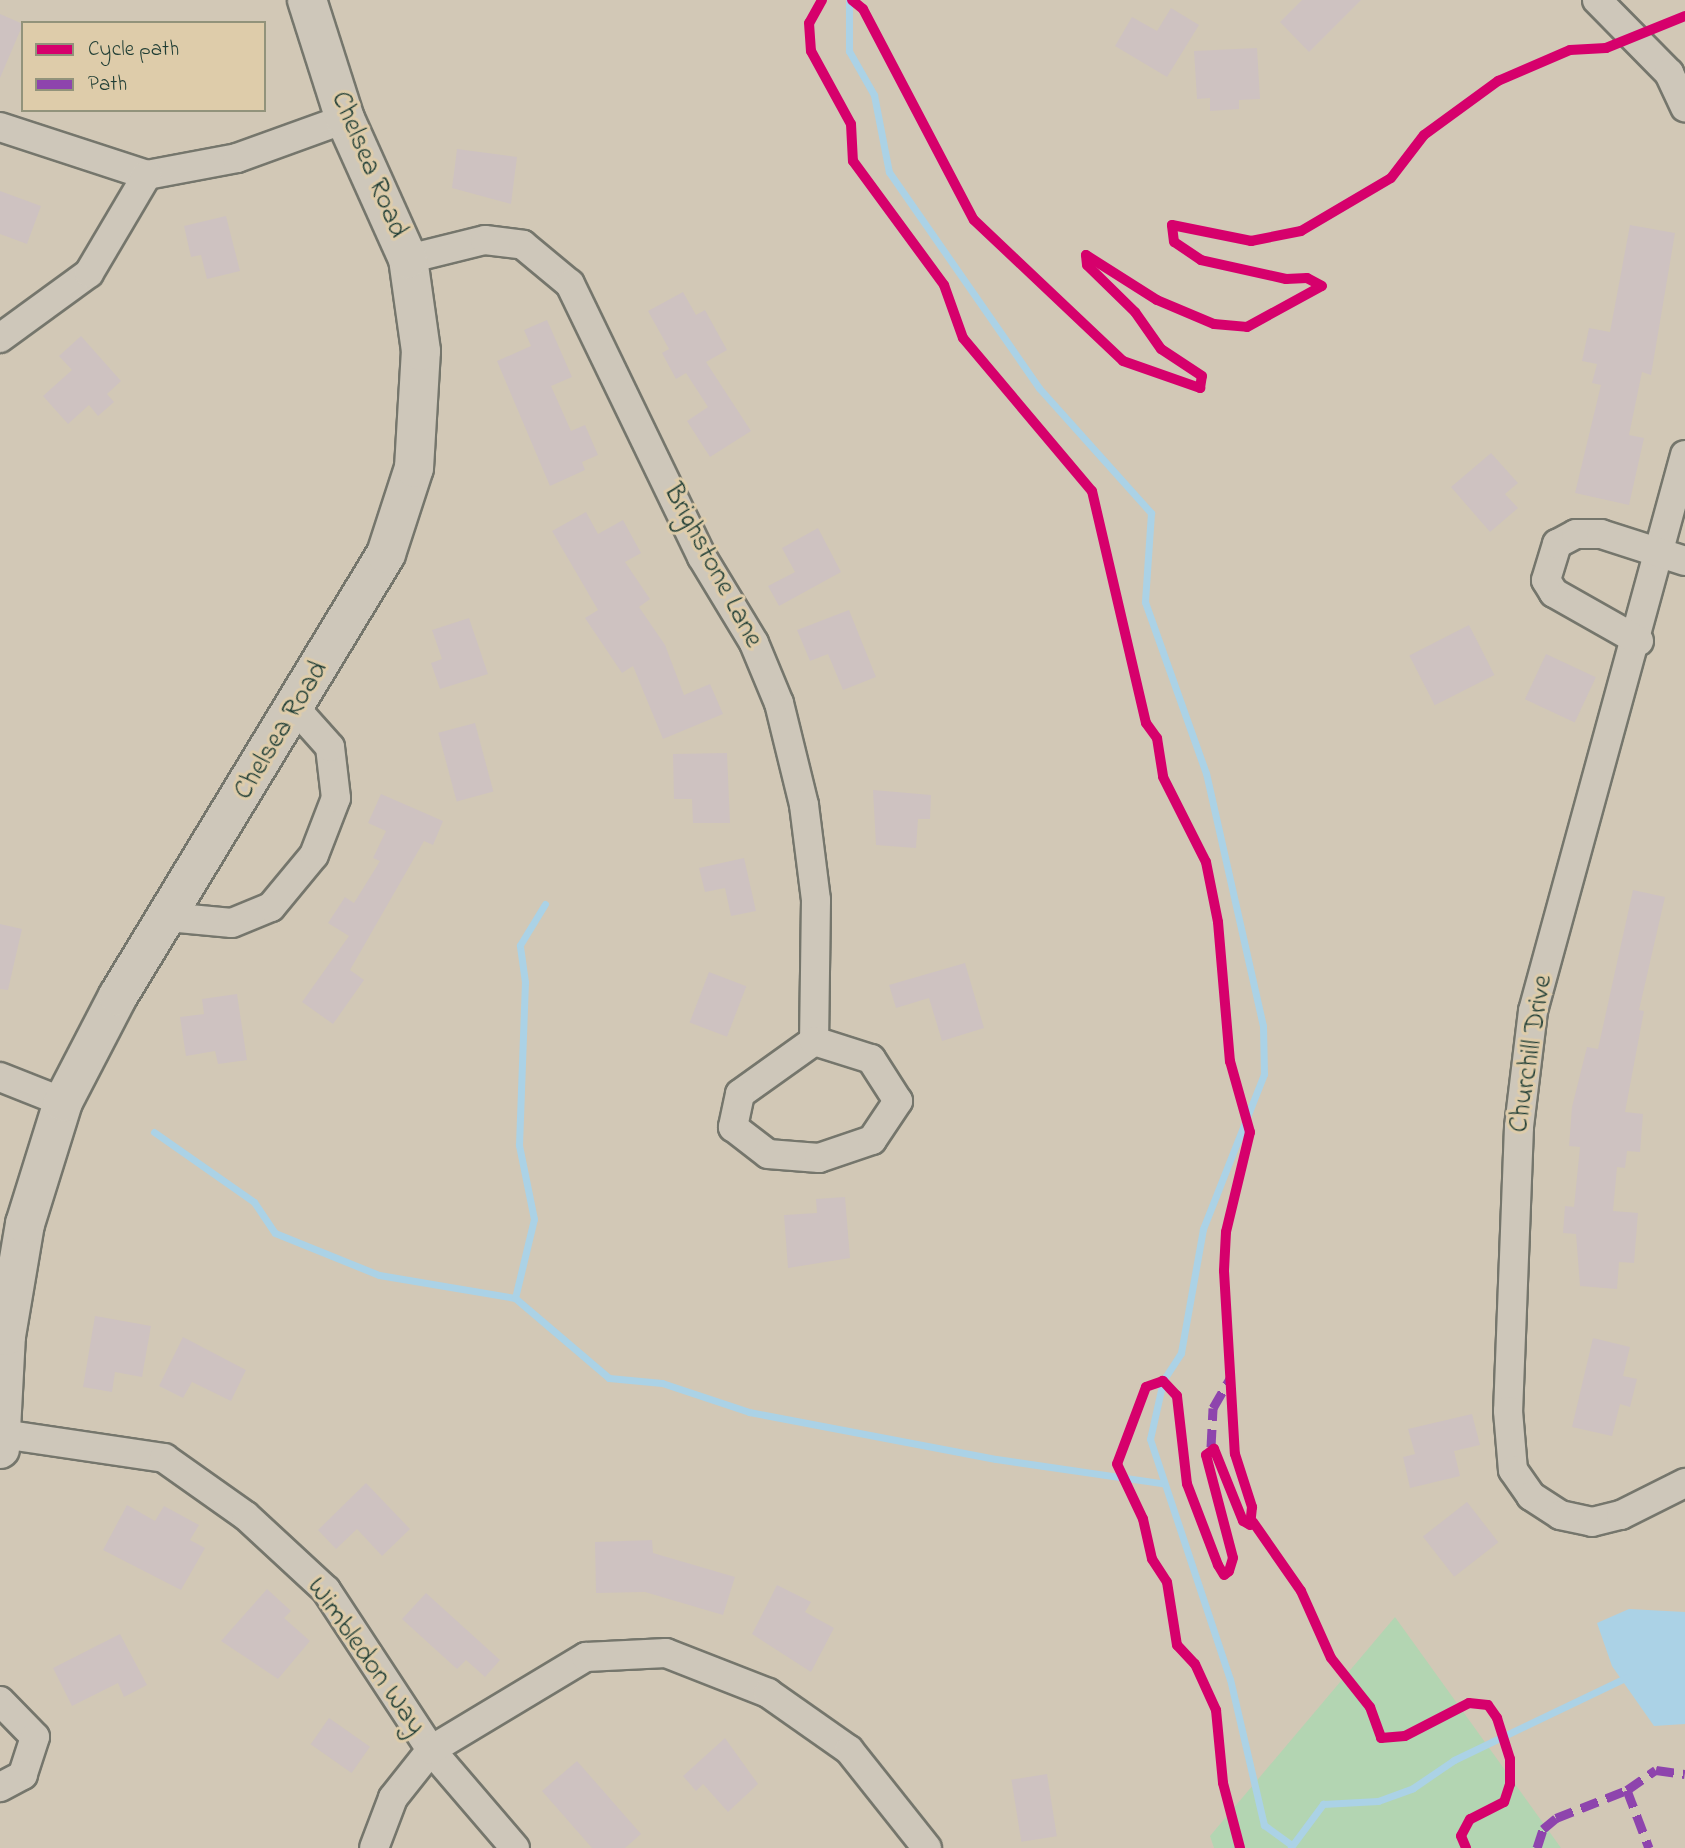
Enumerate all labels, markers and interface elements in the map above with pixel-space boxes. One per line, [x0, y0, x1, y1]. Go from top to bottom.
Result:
legend [21, 21, 266, 112]
text: Cycle path [88, 35, 179, 65]
text: Path [88, 70, 127, 100]
street label: Chelsea Road [322, 87, 414, 243]
street label: Brighstone Lane [655, 478, 769, 654]
street label: Chelsea Road [227, 656, 337, 806]
street label: Churchill Drive [1503, 973, 1561, 1135]
street label: Wimbledon Way [298, 1572, 432, 1742]

